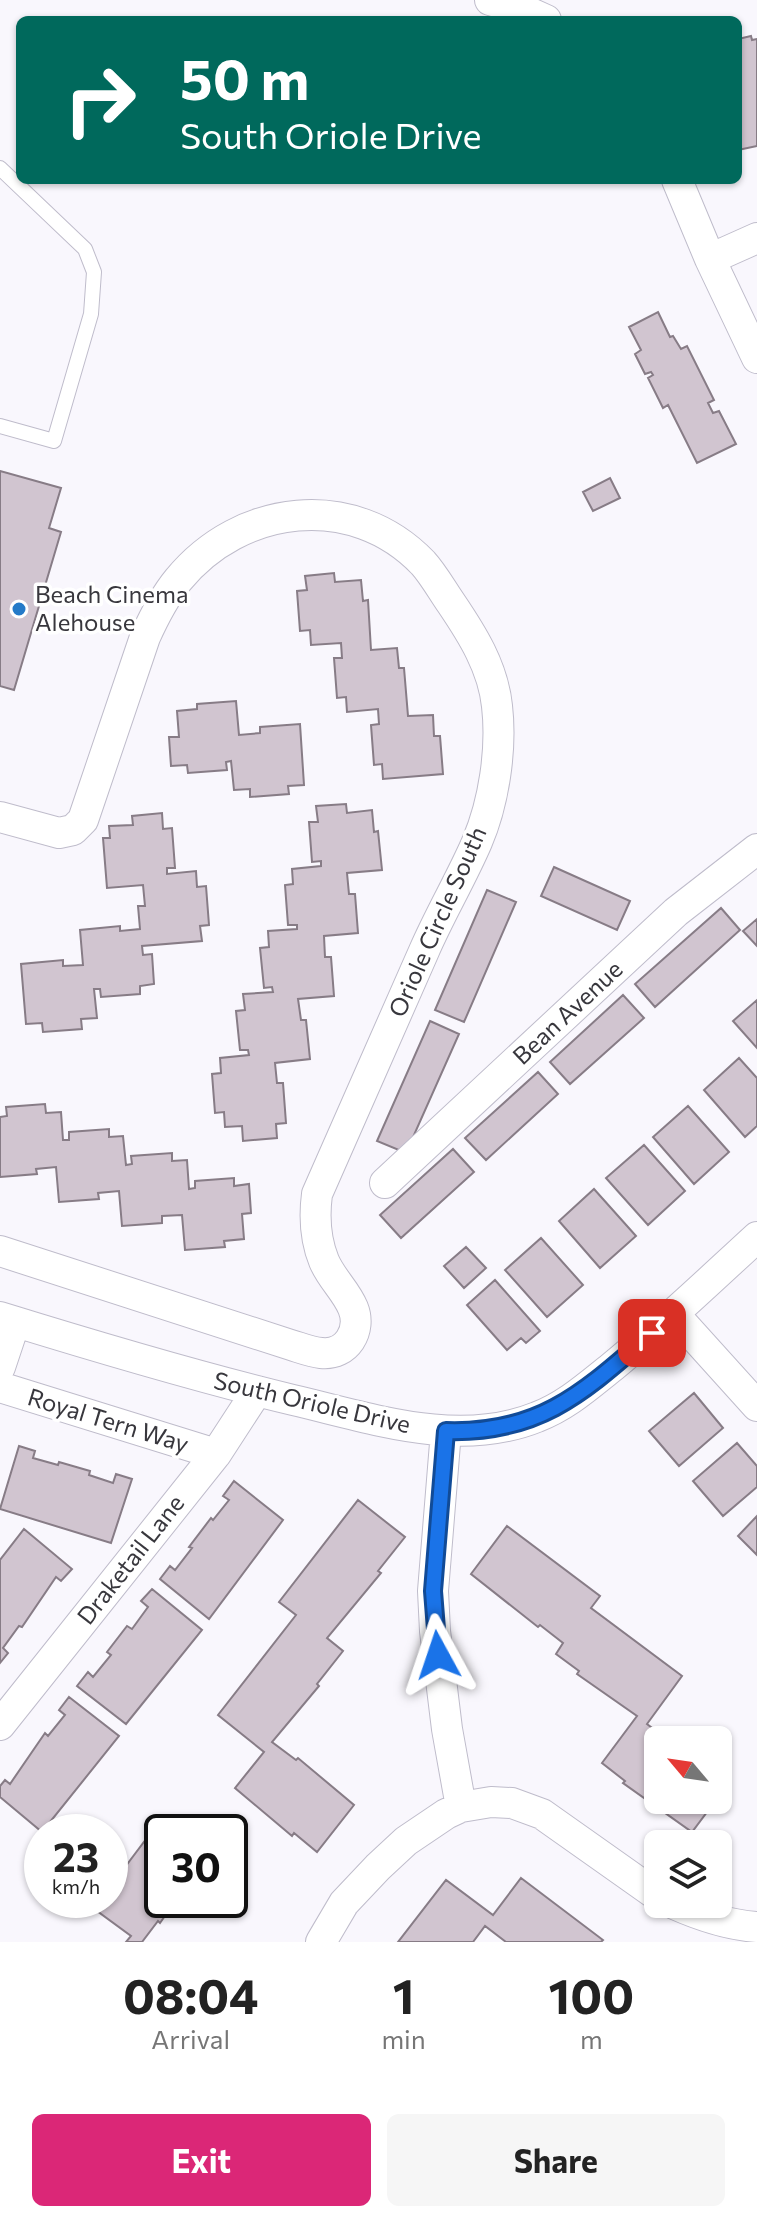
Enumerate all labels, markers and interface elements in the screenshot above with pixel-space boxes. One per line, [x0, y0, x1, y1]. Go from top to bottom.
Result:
text: 50 m [180, 43, 309, 112]
icon: right [48, 48, 152, 152]
text: South Oriole Drive [180, 112, 482, 156]
place label: Beach Cinema Alehouse [35, 579, 188, 636]
marker: Beach Cinema Alehouse [10, 600, 28, 618]
street label: Oriole Circle South [382, 822, 492, 1021]
street label: Bean Avenue [506, 954, 628, 1070]
pin [618, 1299, 686, 1367]
icon: arrive [630, 1311, 674, 1355]
street label: South Oriole Drive [211, 1365, 414, 1438]
street label: Royal Tern Way [24, 1381, 192, 1458]
street label: Draketail Lane [70, 1488, 189, 1630]
position arrow [396, 1613, 480, 1697]
north arrow [644, 1726, 732, 1814]
map controls [644, 1726, 732, 1918]
speed limit sign: 30 [144, 1814, 248, 1918]
button: layers [644, 1830, 732, 1918]
text: 23 [53, 1831, 99, 1880]
text: km/h [52, 1874, 100, 1898]
text: 08:04 [123, 1965, 259, 2024]
text: 1 [393, 1965, 414, 2024]
text: 100 [549, 1965, 634, 2024]
text: Arrival [151, 2023, 230, 2054]
text: min [381, 2023, 426, 2054]
text: m [580, 2023, 603, 2054]
button: Exit [32, 2114, 371, 2206]
button: Share [387, 2114, 725, 2206]

